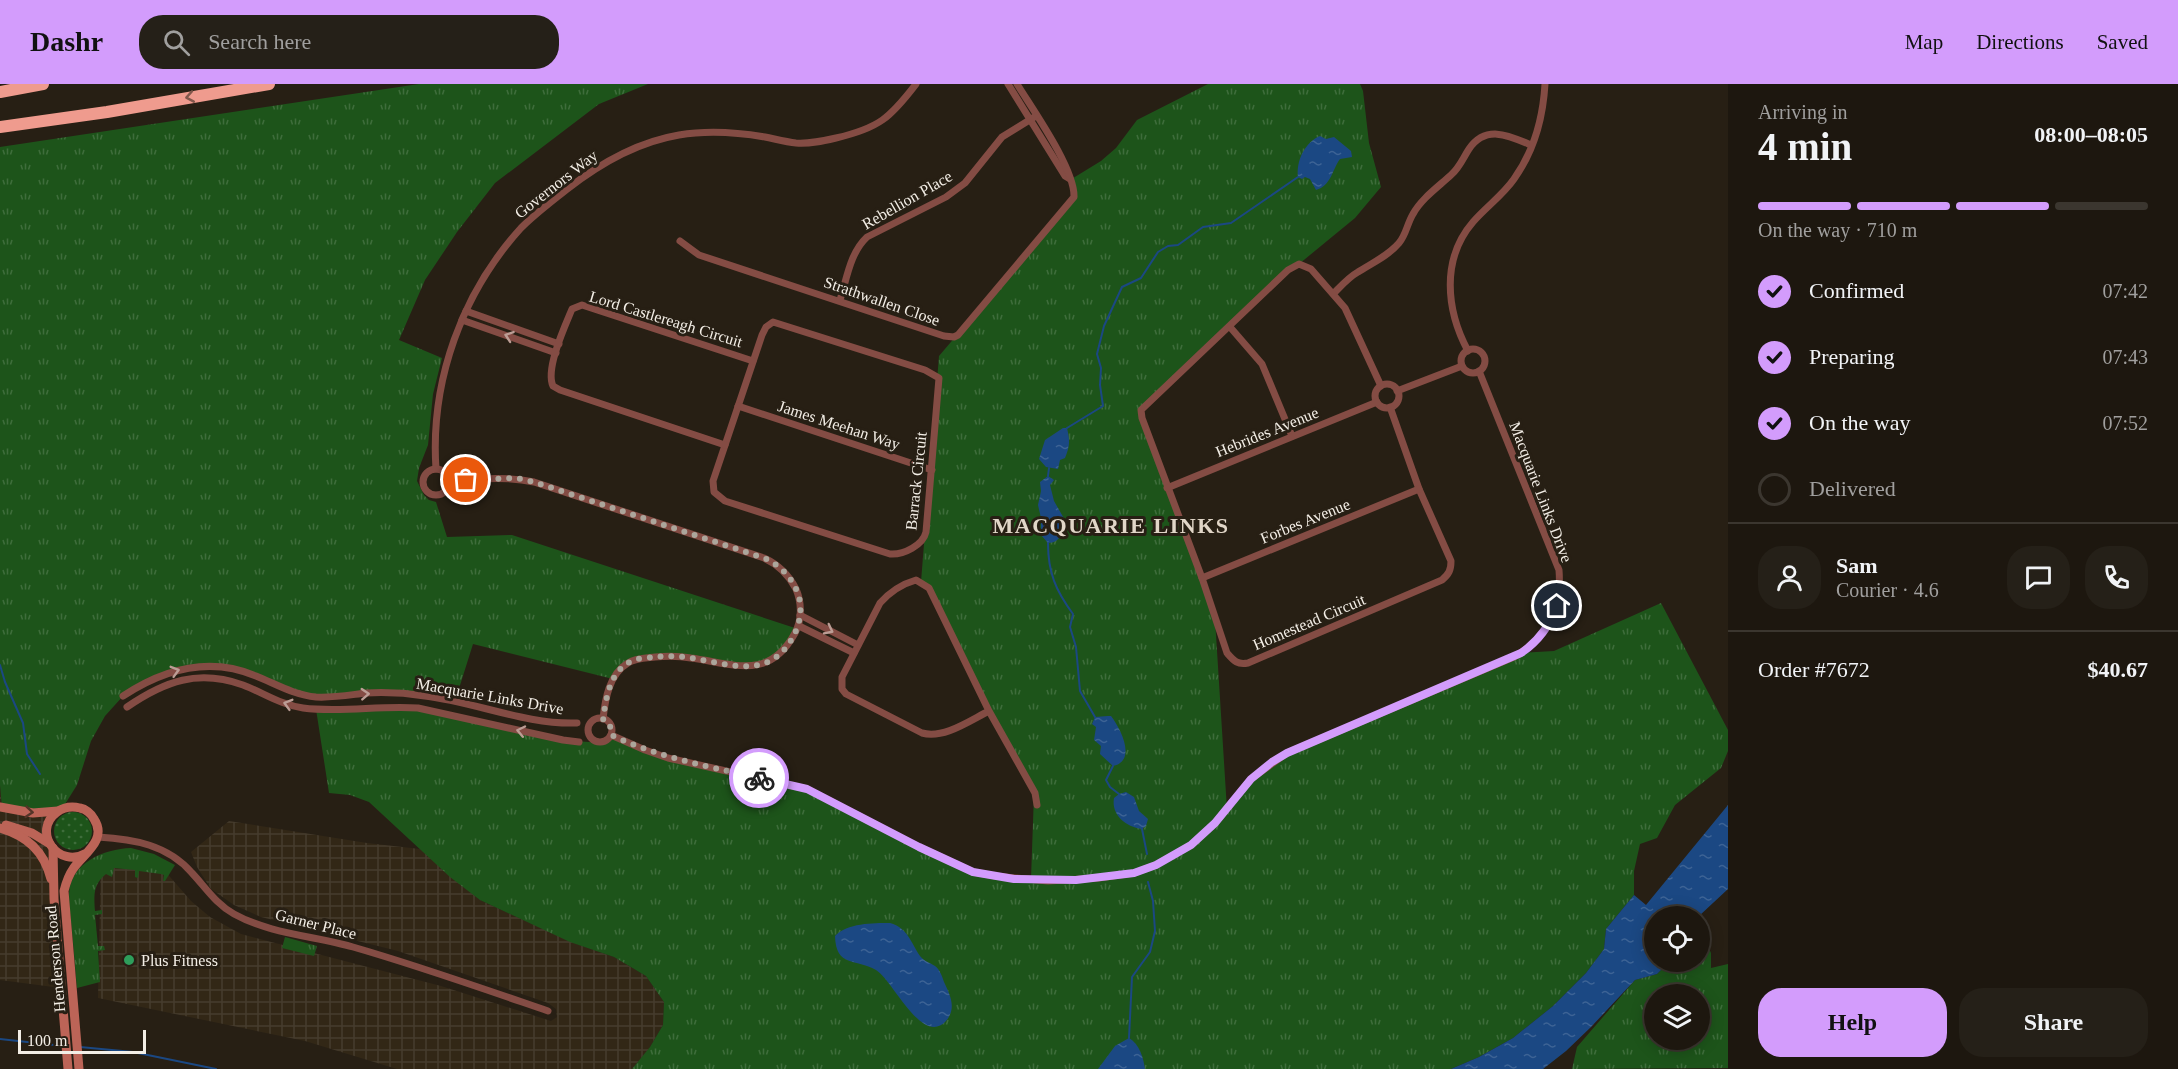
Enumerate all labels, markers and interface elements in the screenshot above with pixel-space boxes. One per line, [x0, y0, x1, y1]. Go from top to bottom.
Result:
search box [139, 15, 559, 69]
text: Dashr [30, 26, 103, 57]
icon: search [160, 26, 193, 59]
text: Search here [208, 29, 311, 54]
text: Map [1905, 30, 1943, 54]
text: Directions [1976, 30, 2064, 54]
text: Saved [2097, 30, 2148, 54]
one-way arrow [186, 91, 195, 103]
text: Arriving in [1758, 101, 1847, 123]
text: 08:00–08:05 [2034, 122, 2148, 147]
text: 4 min [1758, 125, 1852, 168]
street label: Governors Way [511, 146, 601, 222]
street label: Rebellion Place [859, 167, 955, 233]
text: On the way · 710 m [1758, 219, 1917, 241]
street label: Strathwallen Close [822, 273, 942, 329]
icon: check [1758, 275, 1791, 308]
text: Confirmed [1809, 278, 1904, 303]
text: 07:42 [2102, 280, 2148, 302]
street label: Lord Castlereagh Circuit [587, 288, 745, 351]
one-way arrow [504, 331, 515, 344]
icon: check [1758, 341, 1791, 374]
text: Preparing [1809, 344, 1895, 369]
text: 07:43 [2102, 346, 2148, 368]
street label: James Meehan Way [776, 397, 902, 454]
street label: Hebrides Avenue [1213, 404, 1321, 460]
icon: check [1758, 407, 1791, 440]
text: On the way [1809, 410, 1910, 435]
text: 07:52 [2102, 412, 2148, 434]
street label: Macquarie Links Drive [1505, 419, 1576, 565]
street label: Barrack Circuit [902, 430, 930, 531]
pin [440, 454, 491, 505]
icon: bag [449, 463, 482, 496]
text: Delivered [1809, 476, 1896, 501]
street label: Forbes Avenue [1258, 495, 1352, 547]
district label: MACQUARIE LINKS [992, 513, 1230, 538]
button: person [1758, 546, 1821, 609]
button: chat [2007, 546, 2070, 609]
button: phone [2085, 546, 2148, 609]
text: Sam [1836, 553, 1878, 578]
text: Courier · 4.6 [1836, 579, 1939, 601]
pin [1531, 580, 1582, 631]
icon: home [1540, 589, 1573, 622]
street label: Homestead Circuit [1250, 590, 1368, 653]
one-way arrow [823, 623, 834, 634]
text: Order #7672 [1758, 657, 1870, 682]
text: $40.67 [2088, 657, 2148, 682]
one-way arrow [170, 665, 180, 678]
street label: Macquarie Links Drive [415, 675, 565, 718]
one-way arrow [360, 688, 369, 701]
one-way arrow [283, 699, 294, 711]
one-way arrow [517, 725, 527, 738]
courier [729, 748, 789, 808]
icon: bike [743, 762, 776, 795]
one-way arrow [24, 805, 33, 818]
street label: Henderson Road [42, 905, 68, 1013]
street label: Garner Place [274, 906, 358, 942]
map controls [1644, 906, 1710, 1050]
button: locate [1644, 906, 1710, 972]
place label: Plus Fitness [141, 952, 218, 969]
marker: Plus Fitness [122, 953, 136, 967]
button: layers [1644, 984, 1710, 1050]
button: Help [1758, 988, 1947, 1057]
button: Share [1959, 988, 2148, 1057]
scale bar [18, 1027, 146, 1054]
text: 100 m [27, 1032, 67, 1049]

